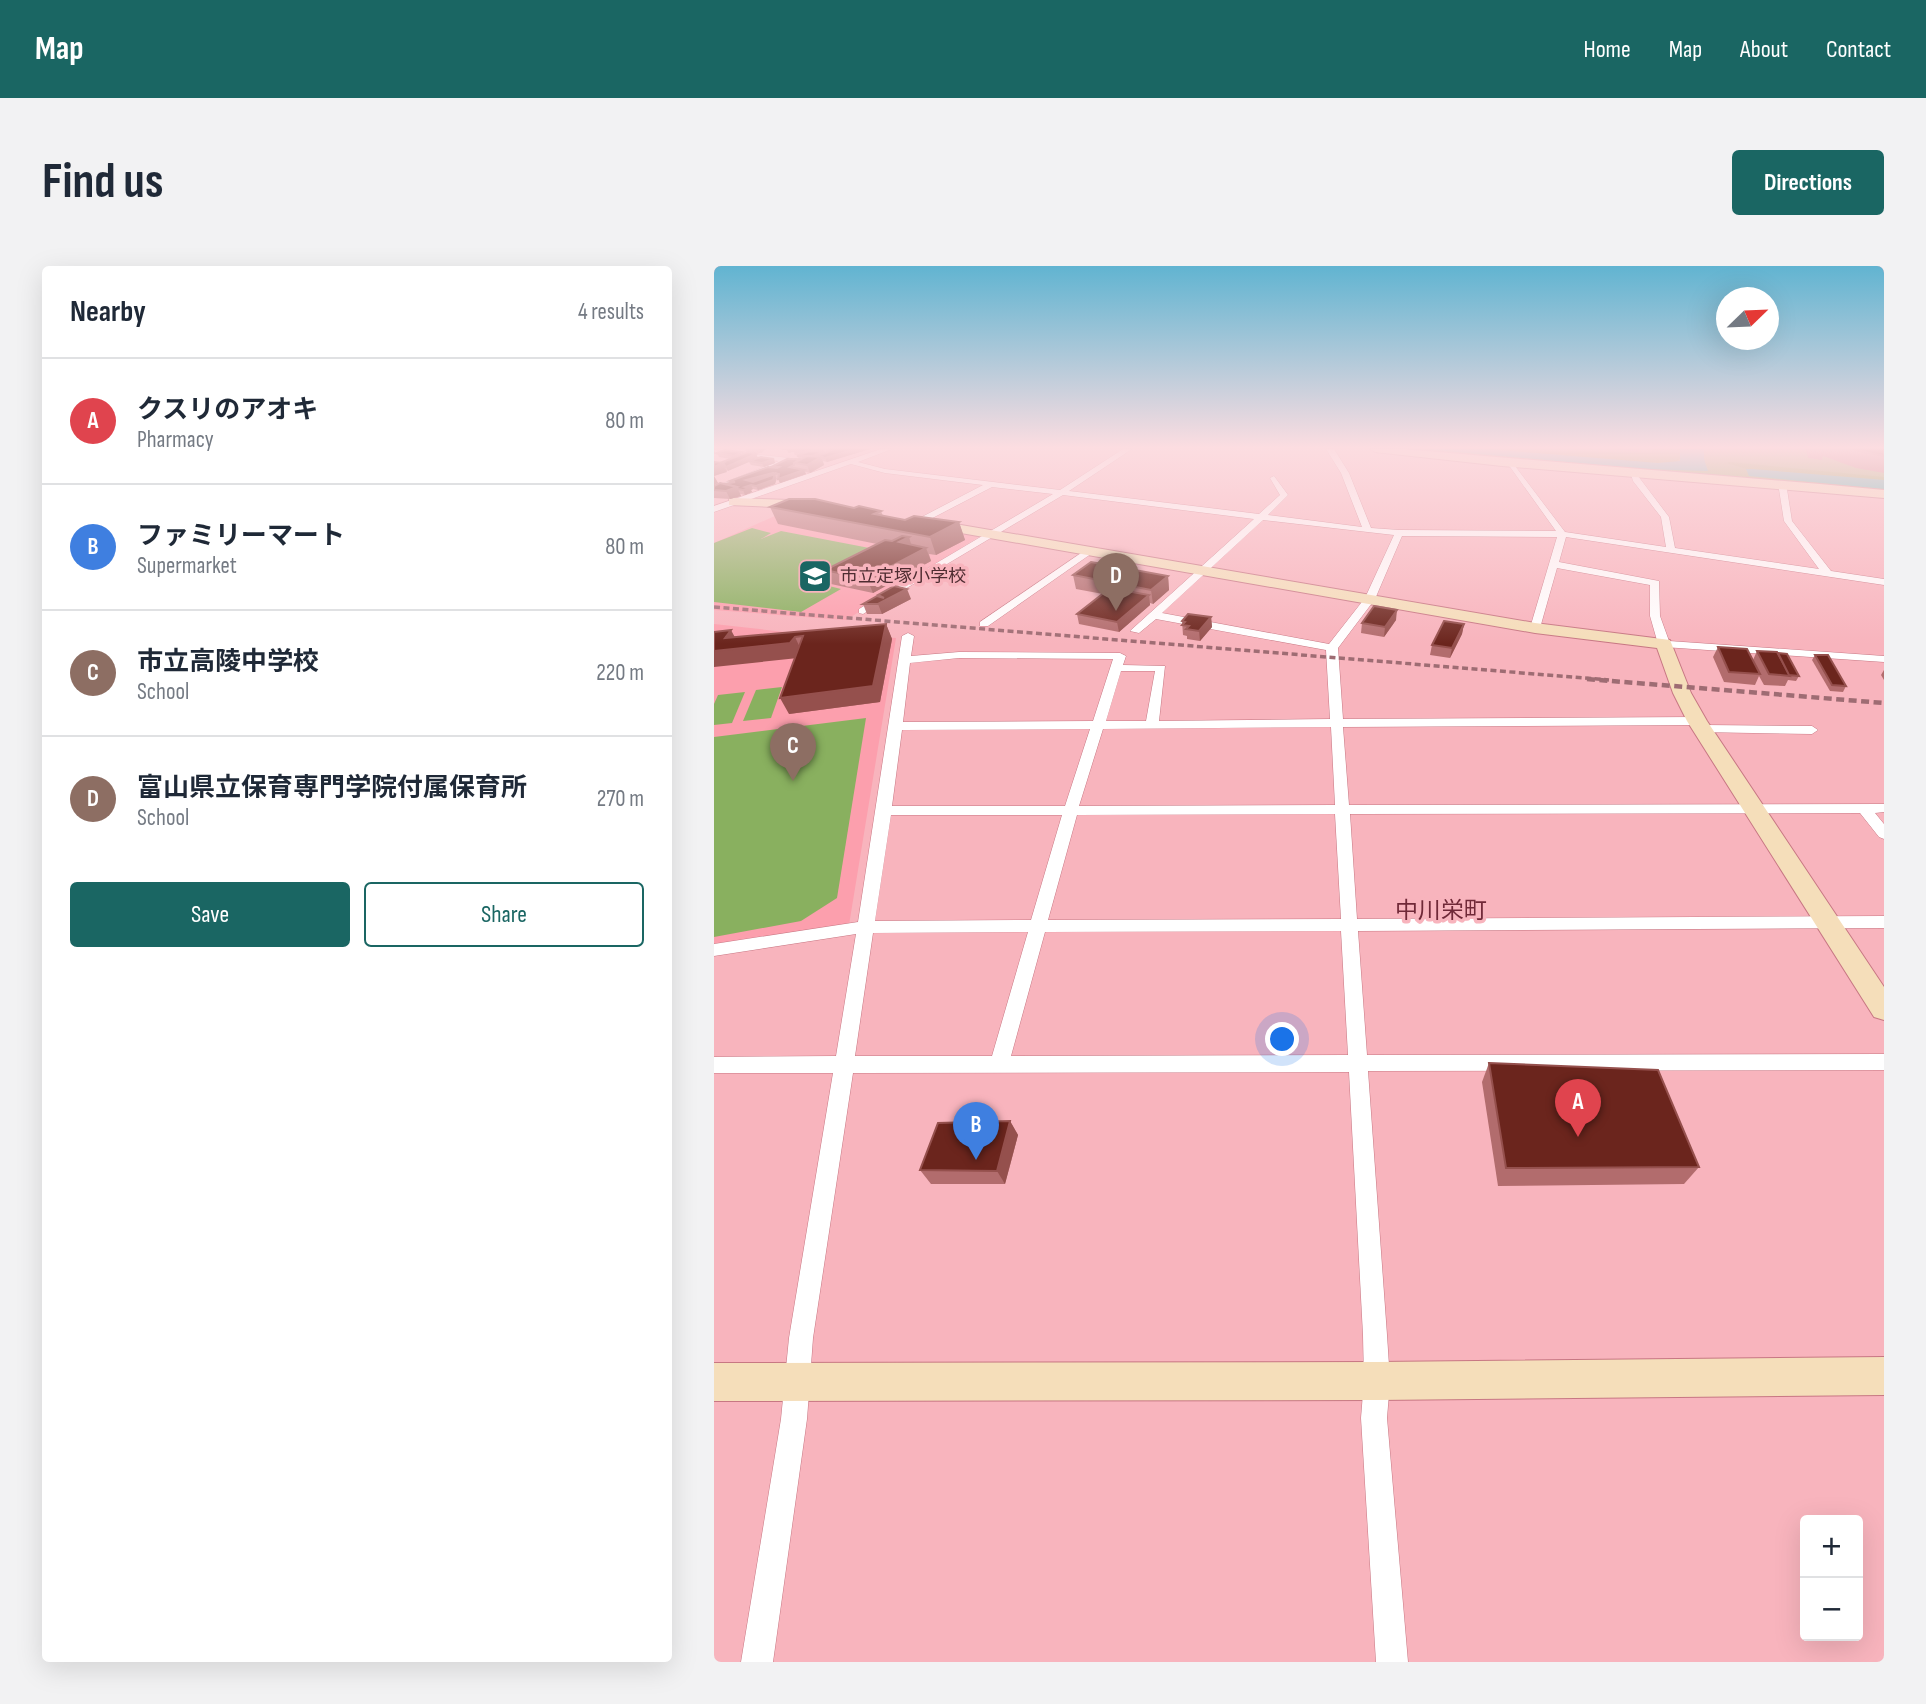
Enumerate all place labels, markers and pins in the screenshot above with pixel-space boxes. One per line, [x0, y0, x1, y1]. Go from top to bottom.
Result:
pin: D [1093, 553, 1139, 611]
school or university icon: 市立定塚小学校 [796, 557, 834, 595]
place label: 市立定塚小学校 [840, 566, 966, 587]
pin: C [770, 723, 816, 781]
pin: A [1555, 1079, 1601, 1137]
pin: B [953, 1102, 999, 1160]

